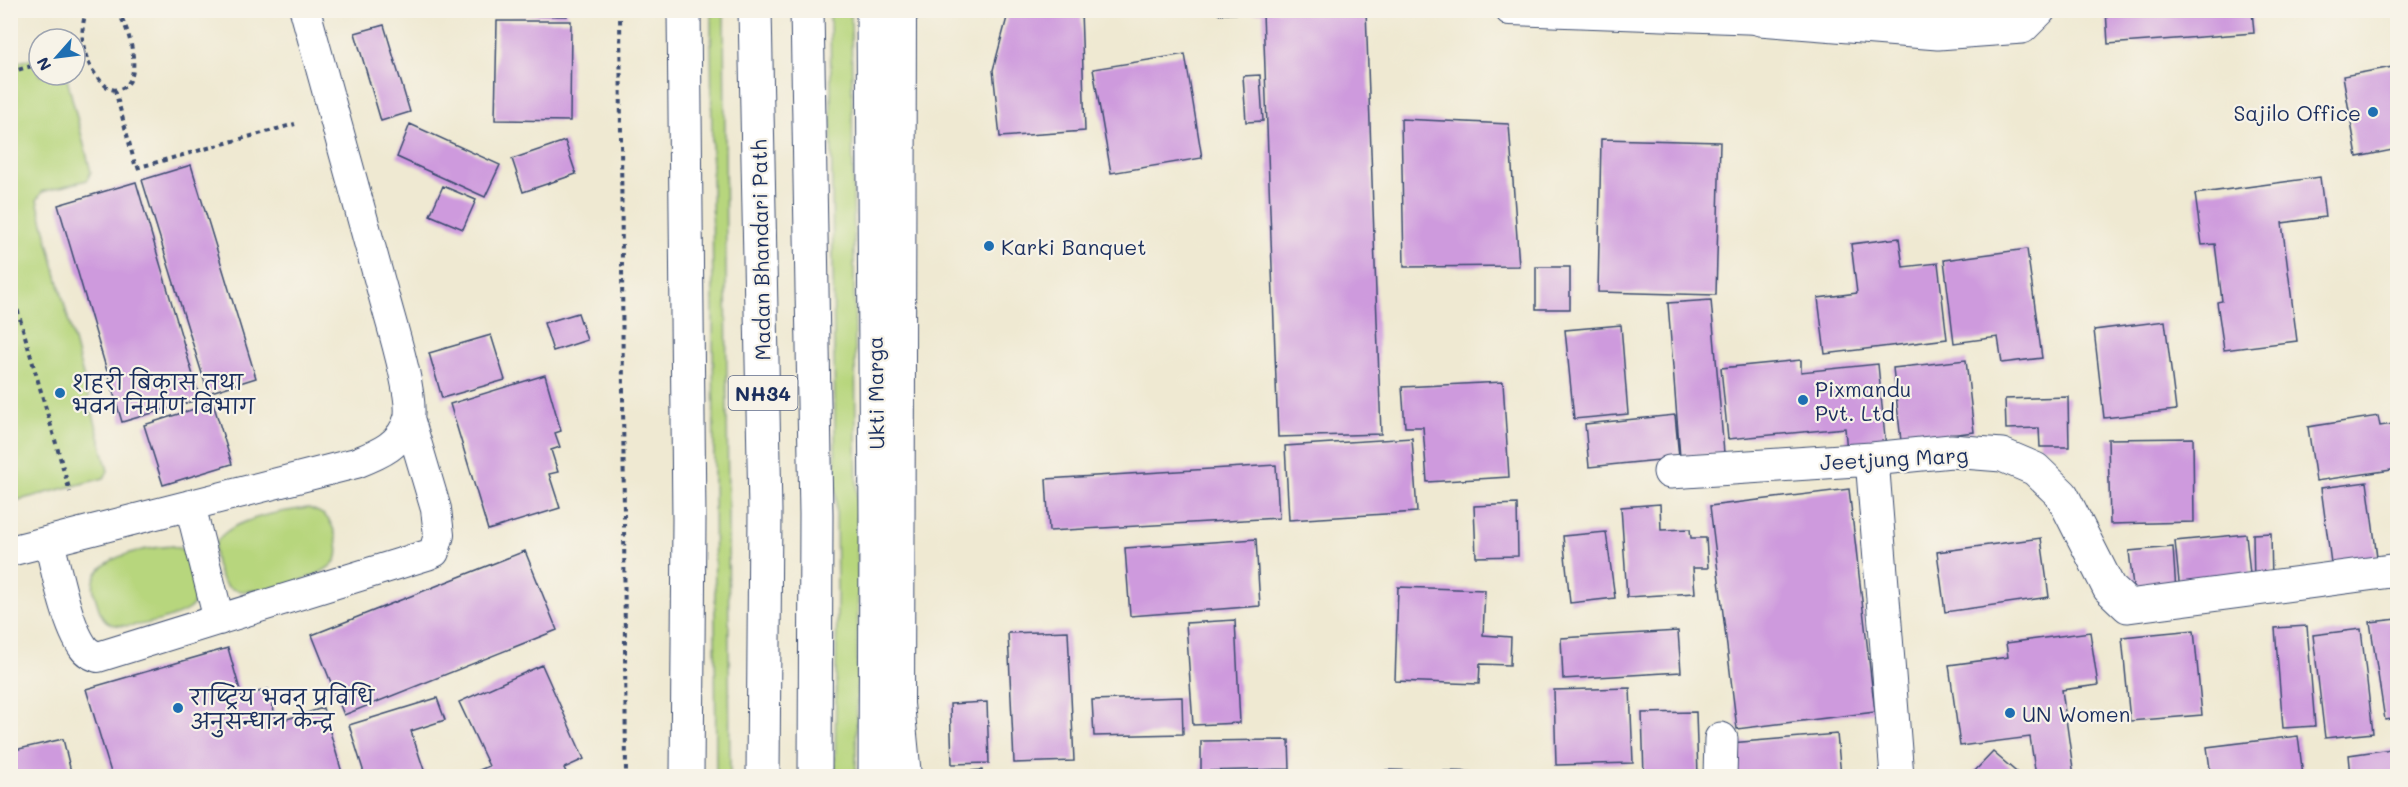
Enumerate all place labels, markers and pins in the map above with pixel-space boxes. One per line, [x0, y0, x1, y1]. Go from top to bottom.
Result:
place label: Sajilo Office [2233, 99, 2361, 126]
marker: Sajilo Office [2366, 105, 2380, 119]
place label: Karki Banquet [1001, 233, 1147, 260]
marker: Karki Banquet [982, 239, 996, 253]
place label: शहरी बिकास तथा भवन निर्माण विभाग [72, 367, 256, 419]
place label: Pixmandu Pvt. Ltd [1815, 375, 1911, 426]
marker: शहरी बिकास तथा भवन निर्माण विभाग [53, 386, 67, 400]
marker: Pixmandu Pvt. Ltd [1796, 393, 1810, 407]
place label: राष्ट्रिय भवन प्रविधि अनुसन्धान केन्द्र [189, 682, 376, 738]
place label: UN Women [2022, 700, 2131, 727]
marker: राष्ट्रिय भवन प्रविधि अनुसन्धान केन्द्र [171, 701, 185, 715]
marker: UN Women [2003, 706, 2017, 720]

